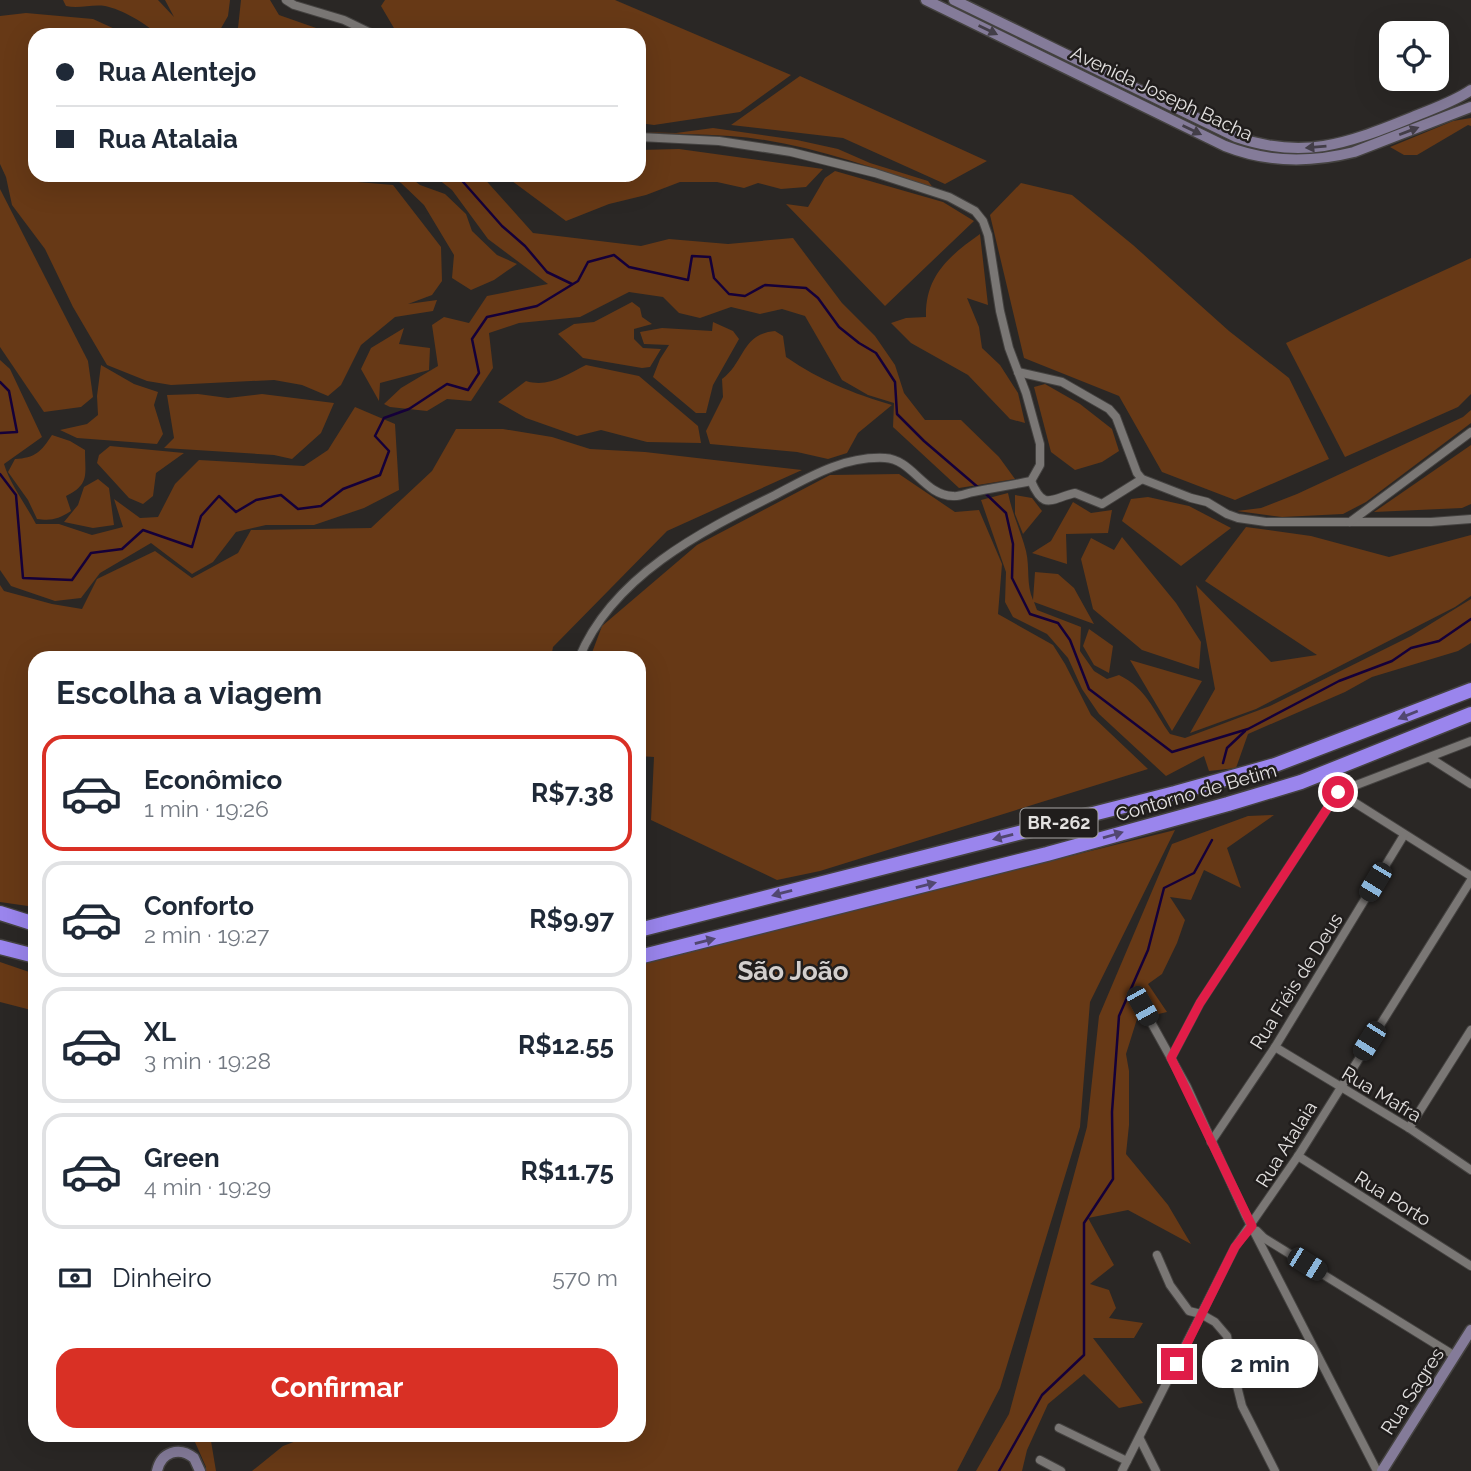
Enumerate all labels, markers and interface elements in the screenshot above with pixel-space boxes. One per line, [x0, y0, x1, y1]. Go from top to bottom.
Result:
map controls [1379, 21, 1449, 91]
button: locate [1379, 21, 1449, 91]
one-way arrow [978, 24, 998, 36]
street label: Avenida Joseph Bacha [1068, 41, 1256, 145]
text: Rua Alentejo [98, 57, 256, 87]
text: Rua Atalaia [98, 124, 238, 154]
one-way arrow [1182, 124, 1202, 135]
one-way arrow [1399, 125, 1420, 136]
one-way arrow [1305, 142, 1327, 153]
text: Escolha a viagem [56, 674, 322, 711]
one-way arrow [1397, 709, 1418, 720]
street label: Contorno de Betim [1113, 759, 1279, 825]
icon: car [60, 762, 123, 825]
text: Econômico [144, 765, 282, 795]
route start [1322, 776, 1354, 808]
text: R$7.38 [531, 778, 614, 808]
text: 1 min · 19:26 [144, 795, 269, 822]
road number: BR-262 [1020, 808, 1098, 838]
one-way arrow [1102, 829, 1123, 839]
one-way arrow [991, 832, 1013, 843]
car [1356, 859, 1395, 905]
one-way arrow [915, 879, 937, 890]
icon: car [60, 888, 123, 951]
one-way arrow [771, 888, 793, 899]
text: Conforto [144, 891, 254, 921]
text: R$9.97 [529, 904, 614, 934]
street label: Rua Fiéis de Deus [1245, 909, 1347, 1053]
text: 2 min · 19:27 [144, 921, 269, 948]
one-way arrow [694, 935, 716, 946]
district label: São João [737, 956, 849, 986]
car [1123, 983, 1162, 1029]
icon: car [60, 1014, 123, 1077]
text: XL [144, 1017, 176, 1047]
car [1349, 1018, 1390, 1064]
text: R$12.55 [518, 1030, 614, 1060]
text: 3 min · 19:28 [144, 1047, 271, 1074]
street label: Rua Mafra [1338, 1062, 1426, 1126]
street label: Rua Atalaia [1251, 1097, 1321, 1191]
icon: car [60, 1140, 123, 1203]
text: Green [144, 1143, 220, 1173]
text: R$11.75 [521, 1156, 614, 1186]
street label: Rua Porto [1351, 1166, 1435, 1230]
text: 4 min · 19:29 [144, 1173, 271, 1200]
car [1284, 1244, 1331, 1284]
icon: cash [56, 1259, 94, 1297]
text: Dinheiro [112, 1263, 212, 1293]
text: 570 m [552, 1264, 618, 1291]
callout: 2 min [1202, 1340, 1317, 1388]
street label: Rua Sagres [1376, 1343, 1448, 1439]
button: Confirmar [56, 1348, 618, 1428]
route end [1161, 1348, 1193, 1380]
text: 2 min [1230, 1350, 1290, 1377]

